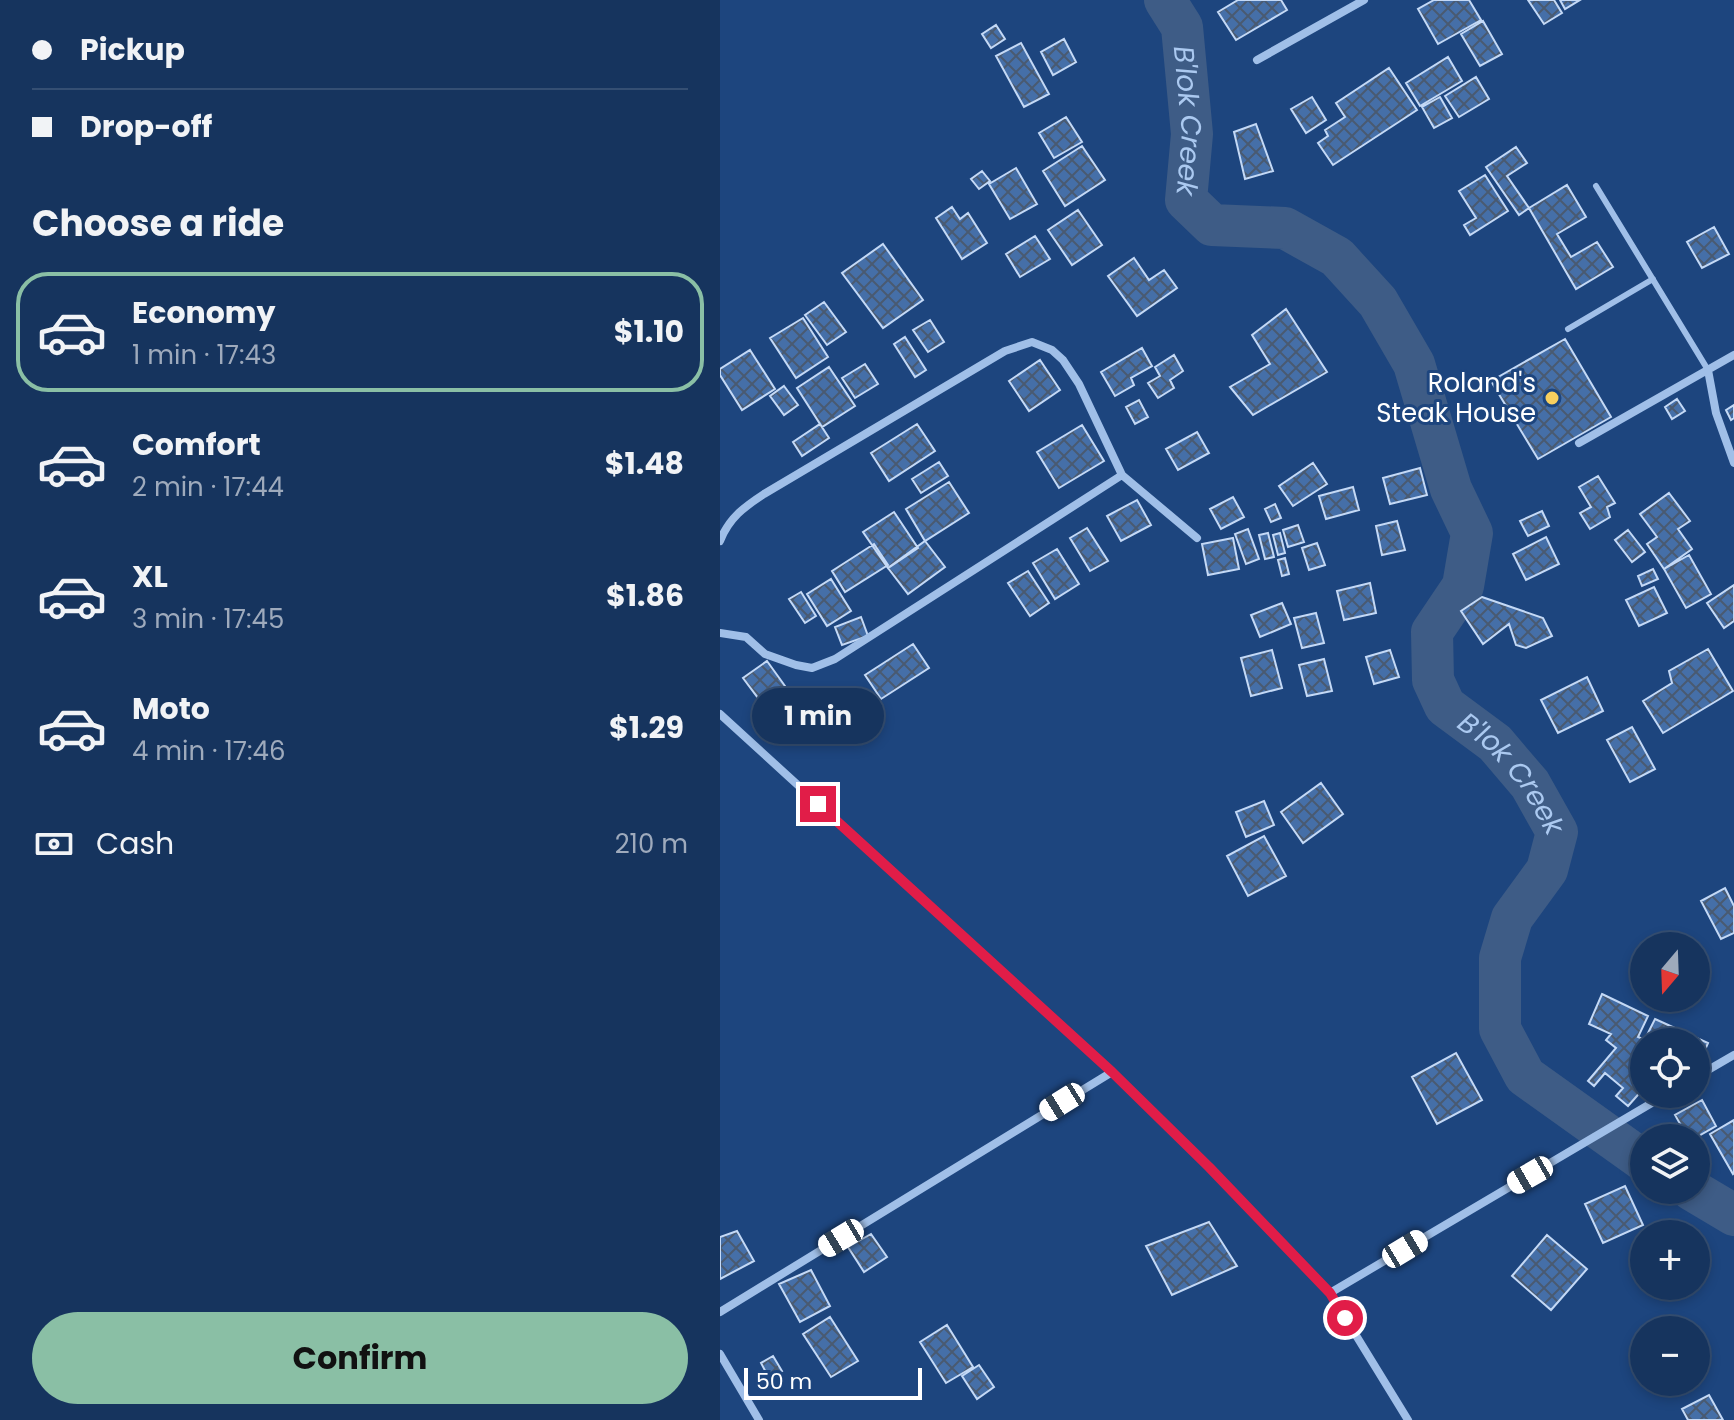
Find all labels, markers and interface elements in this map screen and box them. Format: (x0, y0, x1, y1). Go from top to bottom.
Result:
text: Pickup (80, 28, 185, 71)
water label: B'lok Creek (1164, 44, 1211, 199)
text: Drop-off (80, 105, 212, 148)
text: Choose a ride (32, 198, 284, 249)
text: Economy (132, 291, 276, 334)
icon: car (36, 296, 108, 368)
text: $1.10 (614, 310, 684, 353)
text: 1 min · 17:43 (132, 337, 276, 373)
place label: Roland's Steak House (1376, 365, 1536, 431)
marker: Roland's Steak House (1543, 389, 1561, 407)
text: Comfort (132, 423, 261, 466)
icon: car (36, 428, 108, 500)
text: $1.48 (605, 442, 684, 485)
text: 2 min · 17:44 (132, 469, 284, 505)
text: XL (132, 555, 168, 598)
icon: car (36, 560, 108, 632)
text: $1.86 (606, 574, 684, 617)
text: 3 min · 17:45 (132, 601, 284, 637)
text: Moto (132, 687, 210, 730)
callout: 1 min (752, 688, 884, 744)
icon: car (36, 692, 108, 764)
text: 1 min (784, 698, 852, 734)
water label: B'lok Creek (1450, 703, 1574, 843)
text: $1.29 (609, 706, 684, 749)
text: 4 min · 17:46 (132, 733, 285, 769)
route end (800, 786, 836, 822)
icon: cash (32, 822, 76, 866)
text: Cash (96, 822, 174, 865)
text: 210 m (615, 826, 688, 862)
north arrow (1630, 932, 1710, 1012)
map controls (1630, 932, 1710, 1396)
button: locate (1630, 1028, 1710, 1108)
car (1035, 1079, 1089, 1125)
button: layers (1630, 1124, 1710, 1204)
car (1503, 1153, 1557, 1197)
car (814, 1215, 868, 1261)
button: + (1630, 1220, 1710, 1300)
car (1378, 1226, 1432, 1272)
route start (1327, 1300, 1363, 1336)
button: Confirm (32, 1312, 688, 1404)
button: − (1630, 1316, 1710, 1396)
scale bar (744, 1364, 922, 1400)
text: 50 m (756, 1366, 812, 1397)

